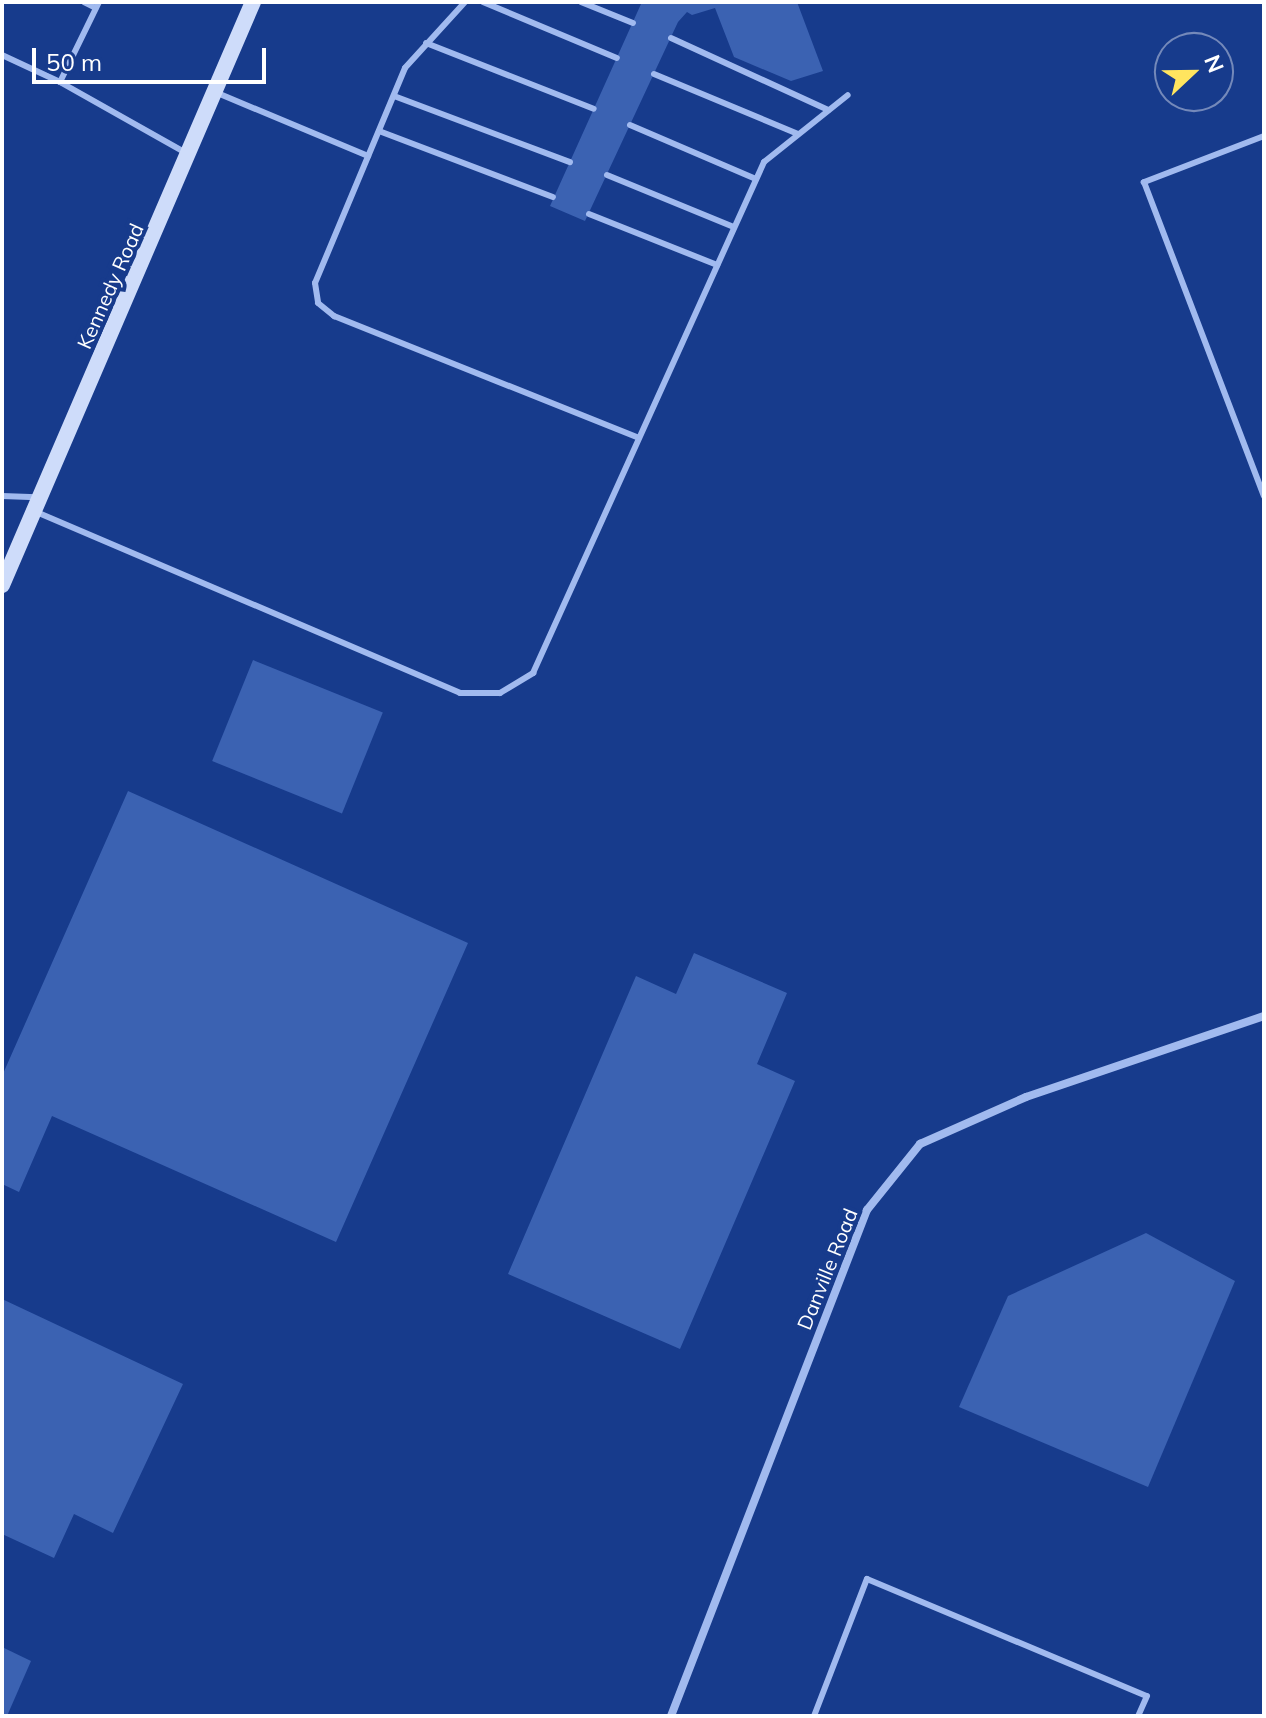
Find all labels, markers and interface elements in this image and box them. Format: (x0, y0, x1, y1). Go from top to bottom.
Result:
scale bar (36, 32, 270, 82)
north arrow (1154, 32, 1234, 112)
text: 50 m (46, 47, 102, 77)
text: N (1198, 51, 1230, 77)
street label: Kennedy Road (72, 220, 148, 352)
street label: Danville Road (792, 1205, 862, 1333)

